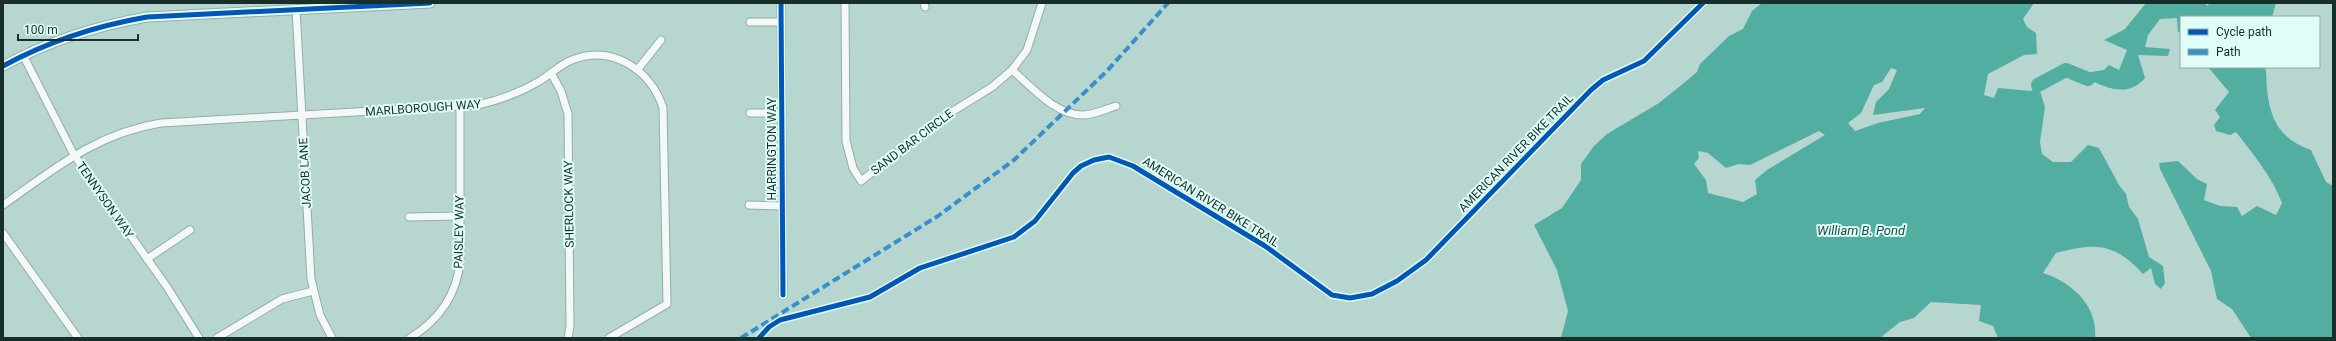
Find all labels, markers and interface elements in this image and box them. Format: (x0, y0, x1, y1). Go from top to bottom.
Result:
scale bar (18, 16, 138, 42)
legend (2180, 16, 2320, 68)
text: 100 m (24, 23, 58, 37)
text: Cycle path (2216, 25, 2272, 39)
text: Path (2216, 45, 2241, 59)
street label: AMERICAN RIVER BIKE TRAIL (1456, 91, 1576, 215)
street label: MARLBOROUGH WAY (365, 97, 482, 119)
street label: HARRINGTON WAY (765, 97, 779, 200)
street label: SAND BAR CIRCLE (868, 106, 956, 178)
street label: JACOB LANE (296, 137, 314, 209)
street label: AMERICAN RIVER BIKE TRAIL (1140, 154, 1282, 250)
street label: TENNYSON WAY (73, 159, 137, 241)
street label: SHERLOCK WAY (561, 159, 577, 248)
street label: PAISLEY WAY (451, 194, 467, 269)
water label: William B. Pond (1817, 223, 1906, 238)

